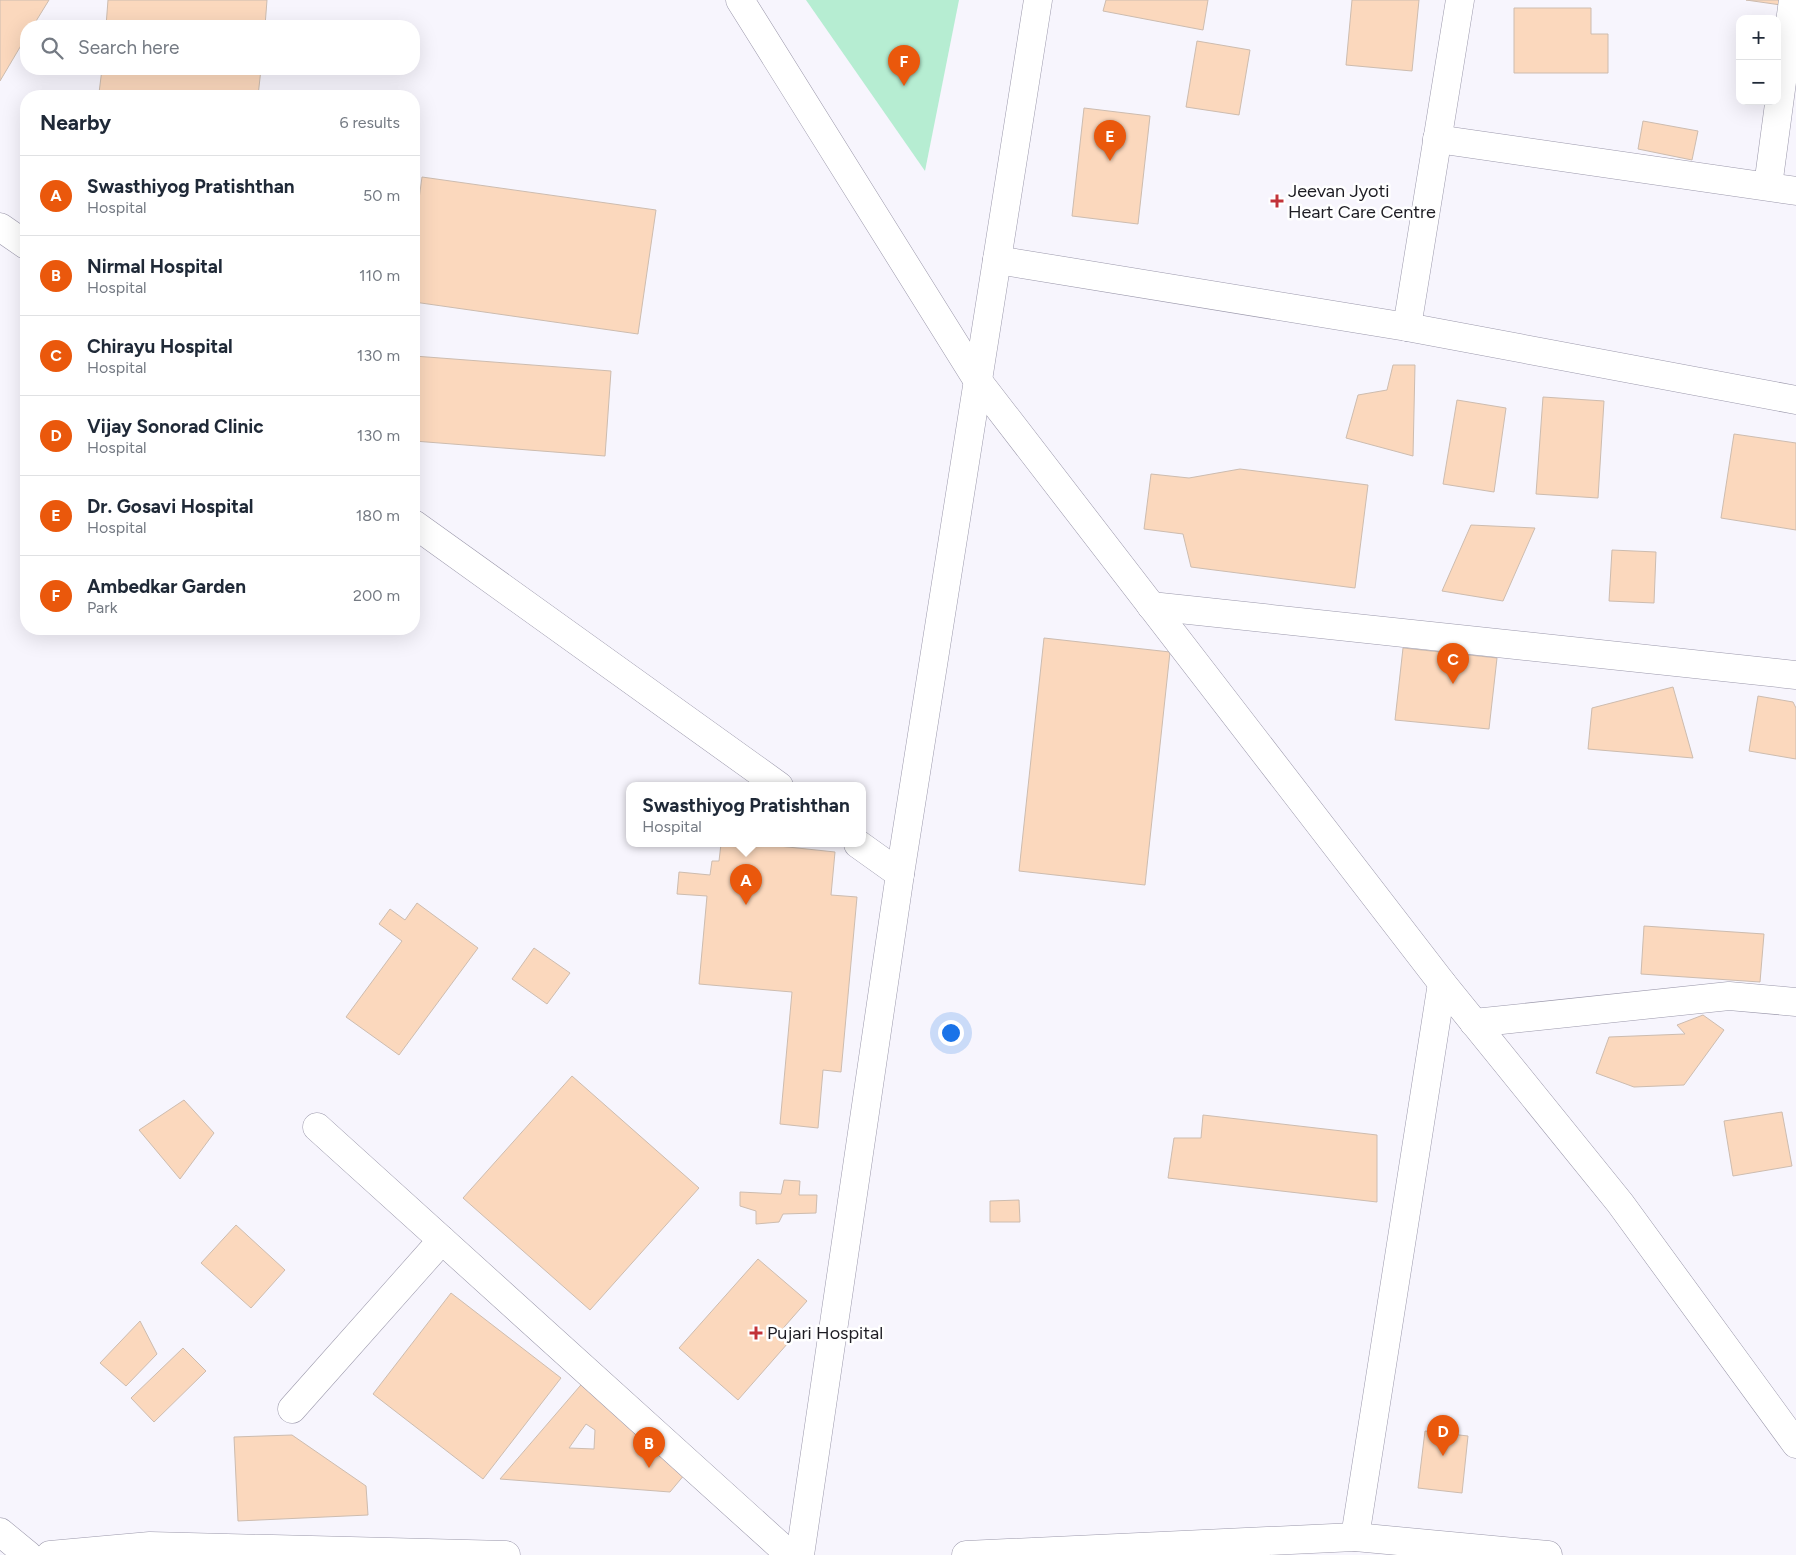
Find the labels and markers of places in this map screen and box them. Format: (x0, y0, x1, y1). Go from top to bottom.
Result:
pin: F (888, 45, 920, 86)
pin: E (1094, 120, 1126, 161)
place label: Jeevan Jyoti Heart Care Centre (1288, 180, 1436, 223)
marker: Jeevan Jyoti Heart Care Centre (1270, 194, 1284, 208)
pin: C (1437, 643, 1469, 684)
pin: A (730, 864, 762, 905)
place label: Pujari Hospital (767, 1322, 883, 1344)
marker: Pujari Hospital (749, 1326, 763, 1340)
pin: D (1427, 1415, 1459, 1456)
pin: B (633, 1427, 665, 1468)

